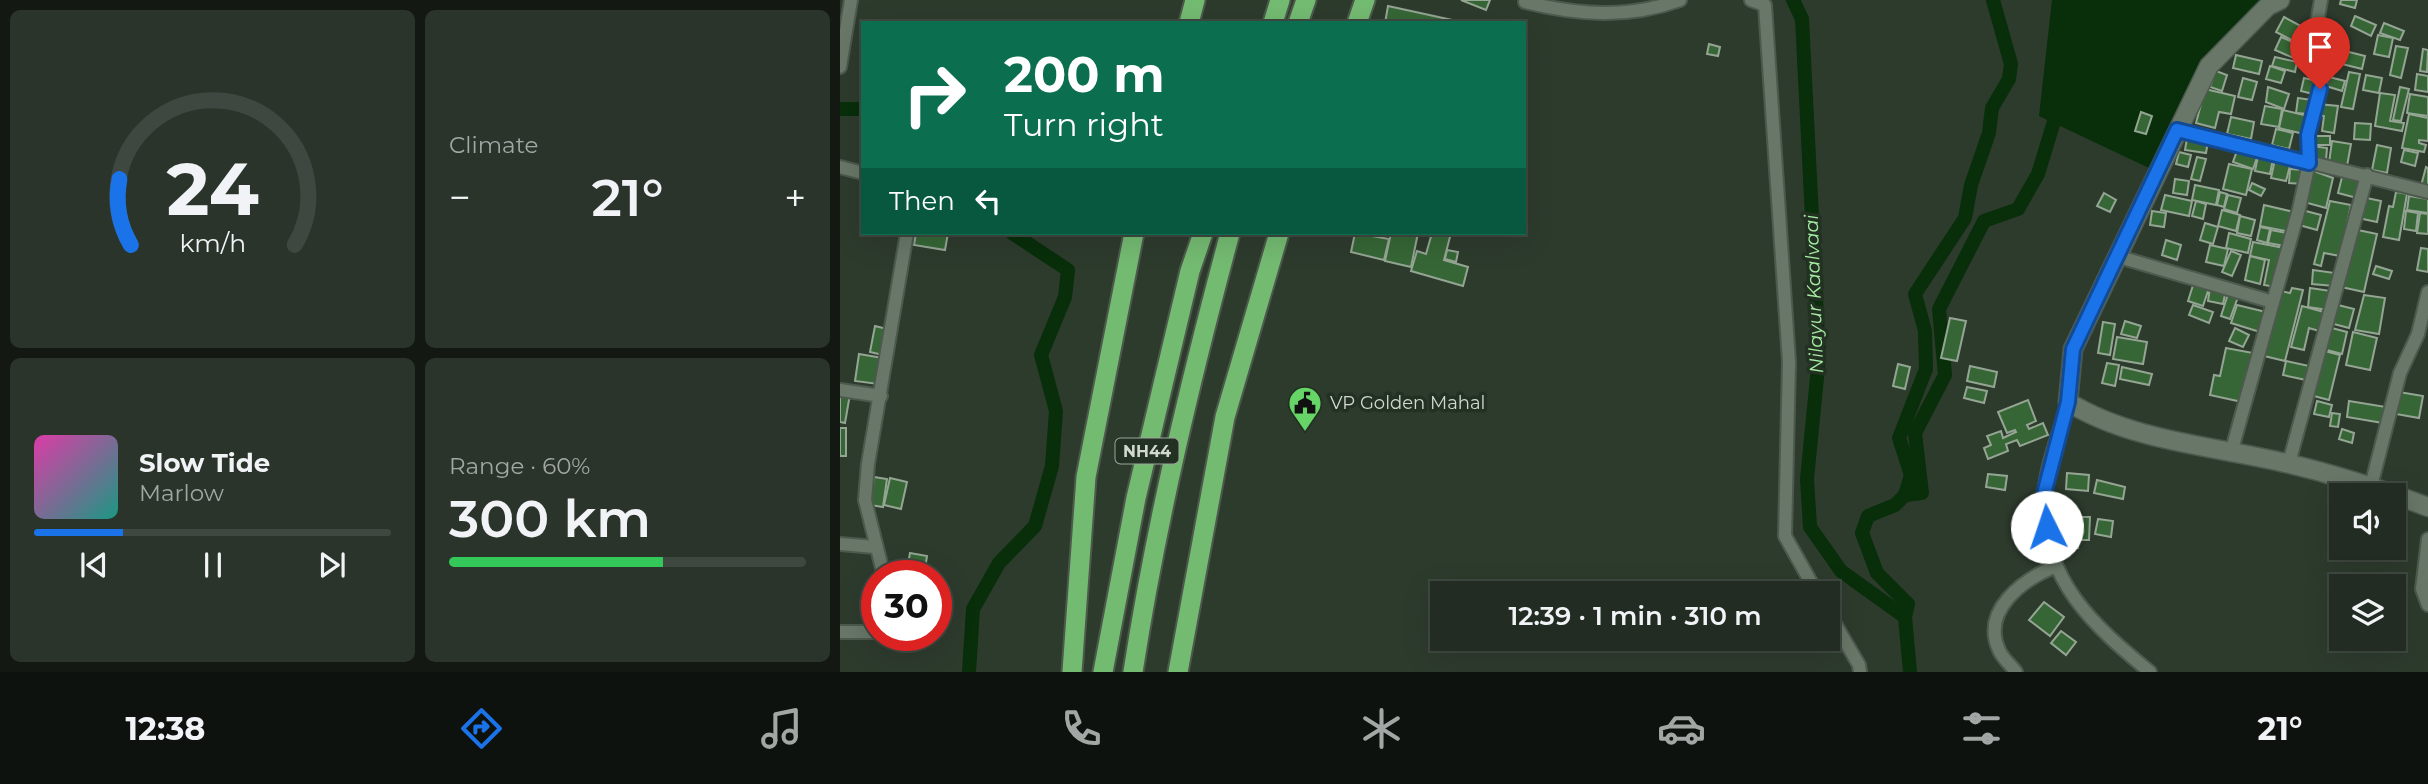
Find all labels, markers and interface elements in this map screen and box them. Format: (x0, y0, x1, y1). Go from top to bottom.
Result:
pin (2290, 17, 2350, 89)
icon: arrive (2301, 28, 2339, 66)
text: 200 m (1004, 45, 1165, 104)
icon: right (889, 49, 980, 140)
text: Turn right (1004, 105, 1164, 144)
text: Climate (449, 131, 538, 159)
text: 24 (166, 145, 259, 233)
text: 21° (592, 166, 663, 229)
text: − (449, 174, 471, 221)
text: + (784, 174, 806, 221)
icon: left (969, 182, 1007, 220)
text: Then (889, 185, 955, 217)
water label: Nilayur Kaalvaai (1800, 213, 1828, 374)
text: km/h (179, 228, 246, 258)
public building icon: VP Golden Mahal (1286, 384, 1324, 433)
place label: VP Golden Mahal (1330, 392, 1485, 414)
road number: NH44 (1116, 438, 1178, 464)
text: Slow Tide (139, 447, 270, 479)
text: Range · 60% (449, 452, 590, 480)
text: Marlow (139, 479, 224, 507)
map controls (2329, 483, 2406, 651)
button: sound (2329, 483, 2406, 560)
text: 300 km (449, 487, 651, 550)
position arrow (2010, 490, 2084, 564)
icon: previous (75, 546, 113, 584)
icon: pause (194, 546, 232, 584)
icon: next (313, 546, 351, 584)
speed limit sign: 30 (861, 560, 952, 651)
button: layers (2329, 574, 2406, 651)
text: 12:39 · 1 min · 310 m (1508, 600, 1762, 632)
icon: directions (457, 704, 506, 753)
icon: music (757, 704, 806, 753)
icon: phone (1057, 704, 1106, 753)
icon: climate (1357, 704, 1406, 753)
icon: car (1657, 704, 1706, 753)
icon: filters (1957, 704, 2006, 753)
text: 12:38 (126, 709, 205, 748)
text: 21° (2258, 709, 2302, 748)

